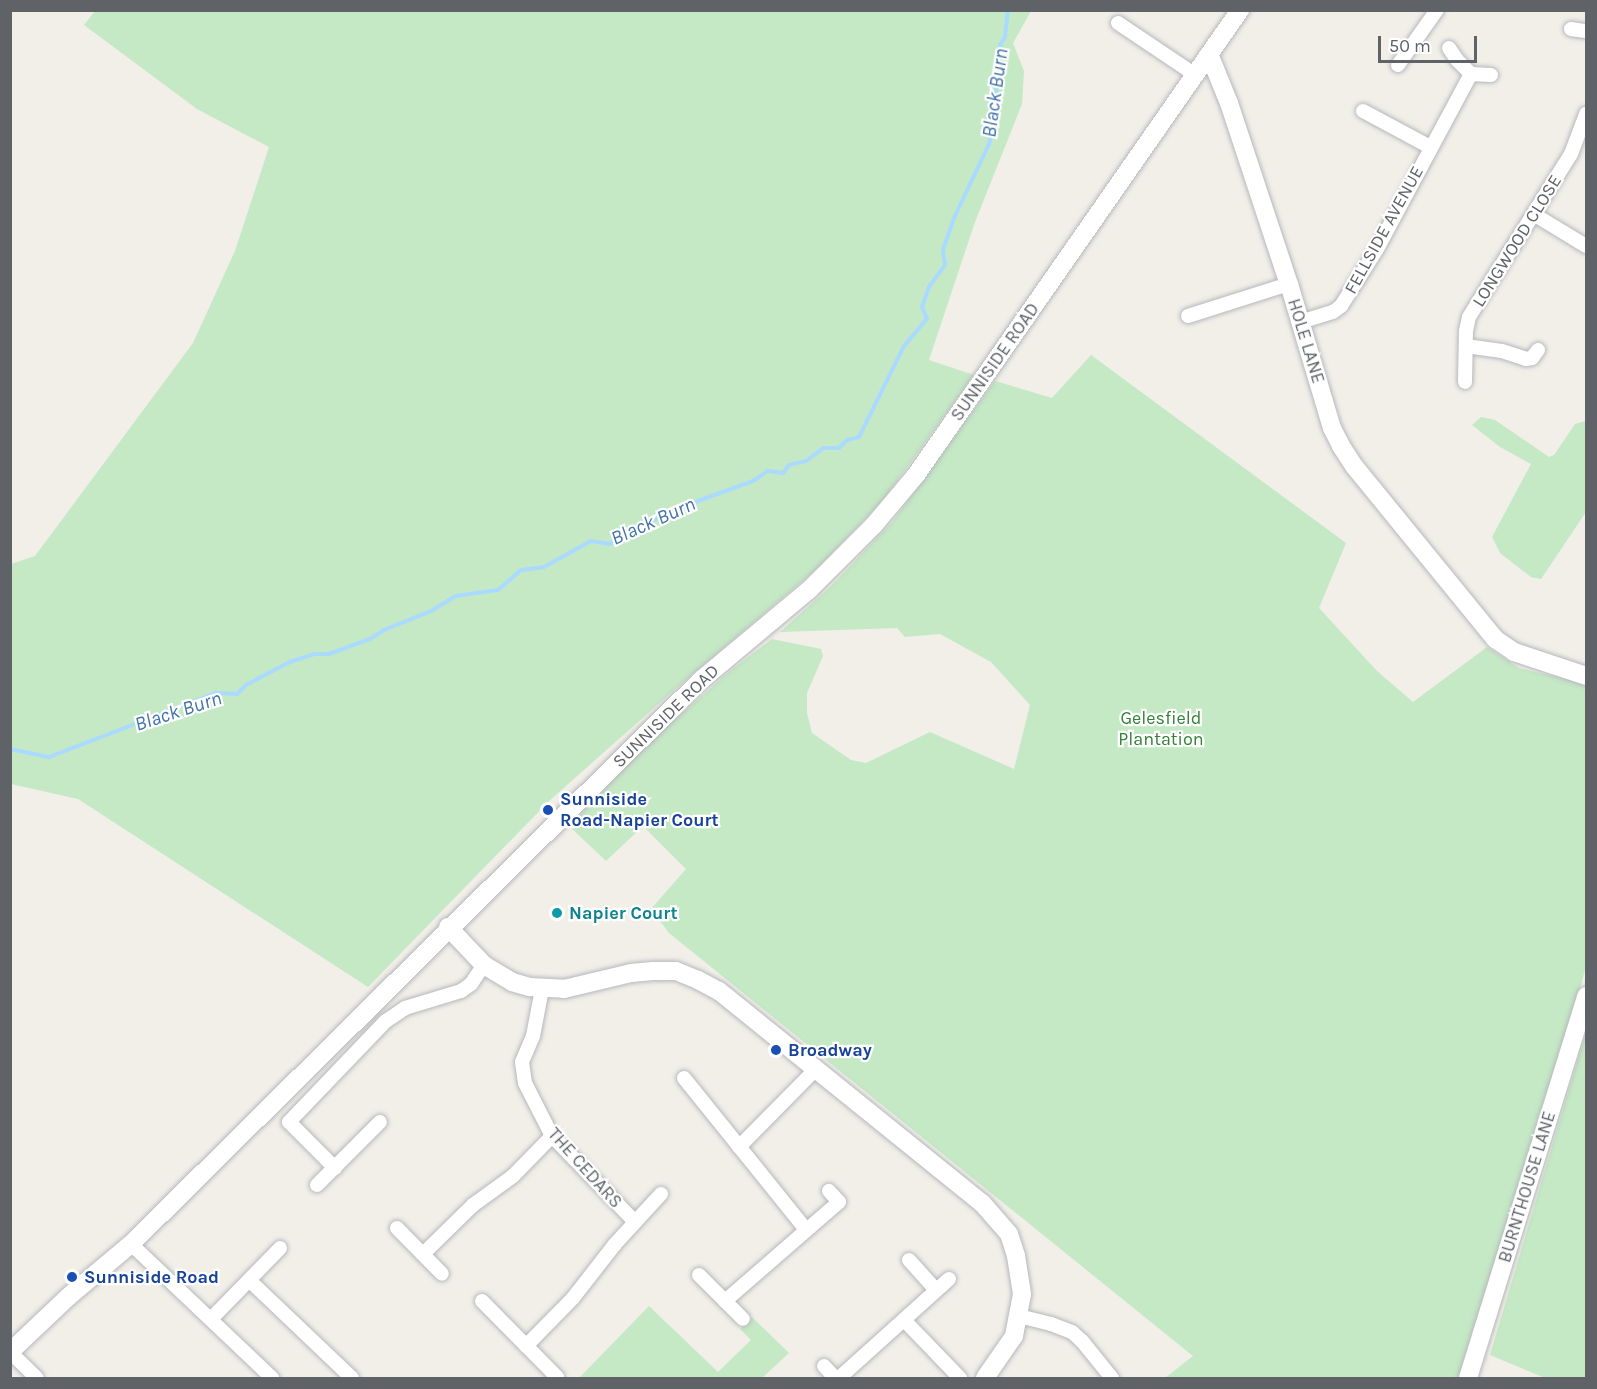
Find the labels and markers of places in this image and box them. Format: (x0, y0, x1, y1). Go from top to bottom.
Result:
place label: Sunniside Road-Napier Court (560, 789, 719, 832)
marker: Sunniside Road-Napier Court (541, 803, 555, 817)
place label: Napier Court (569, 902, 678, 924)
marker: Napier Court (550, 906, 564, 920)
place label: Broadway (788, 1039, 872, 1061)
marker: Broadway (769, 1043, 783, 1057)
place label: Sunniside Road (84, 1266, 219, 1288)
marker: Sunniside Road (65, 1270, 79, 1284)

